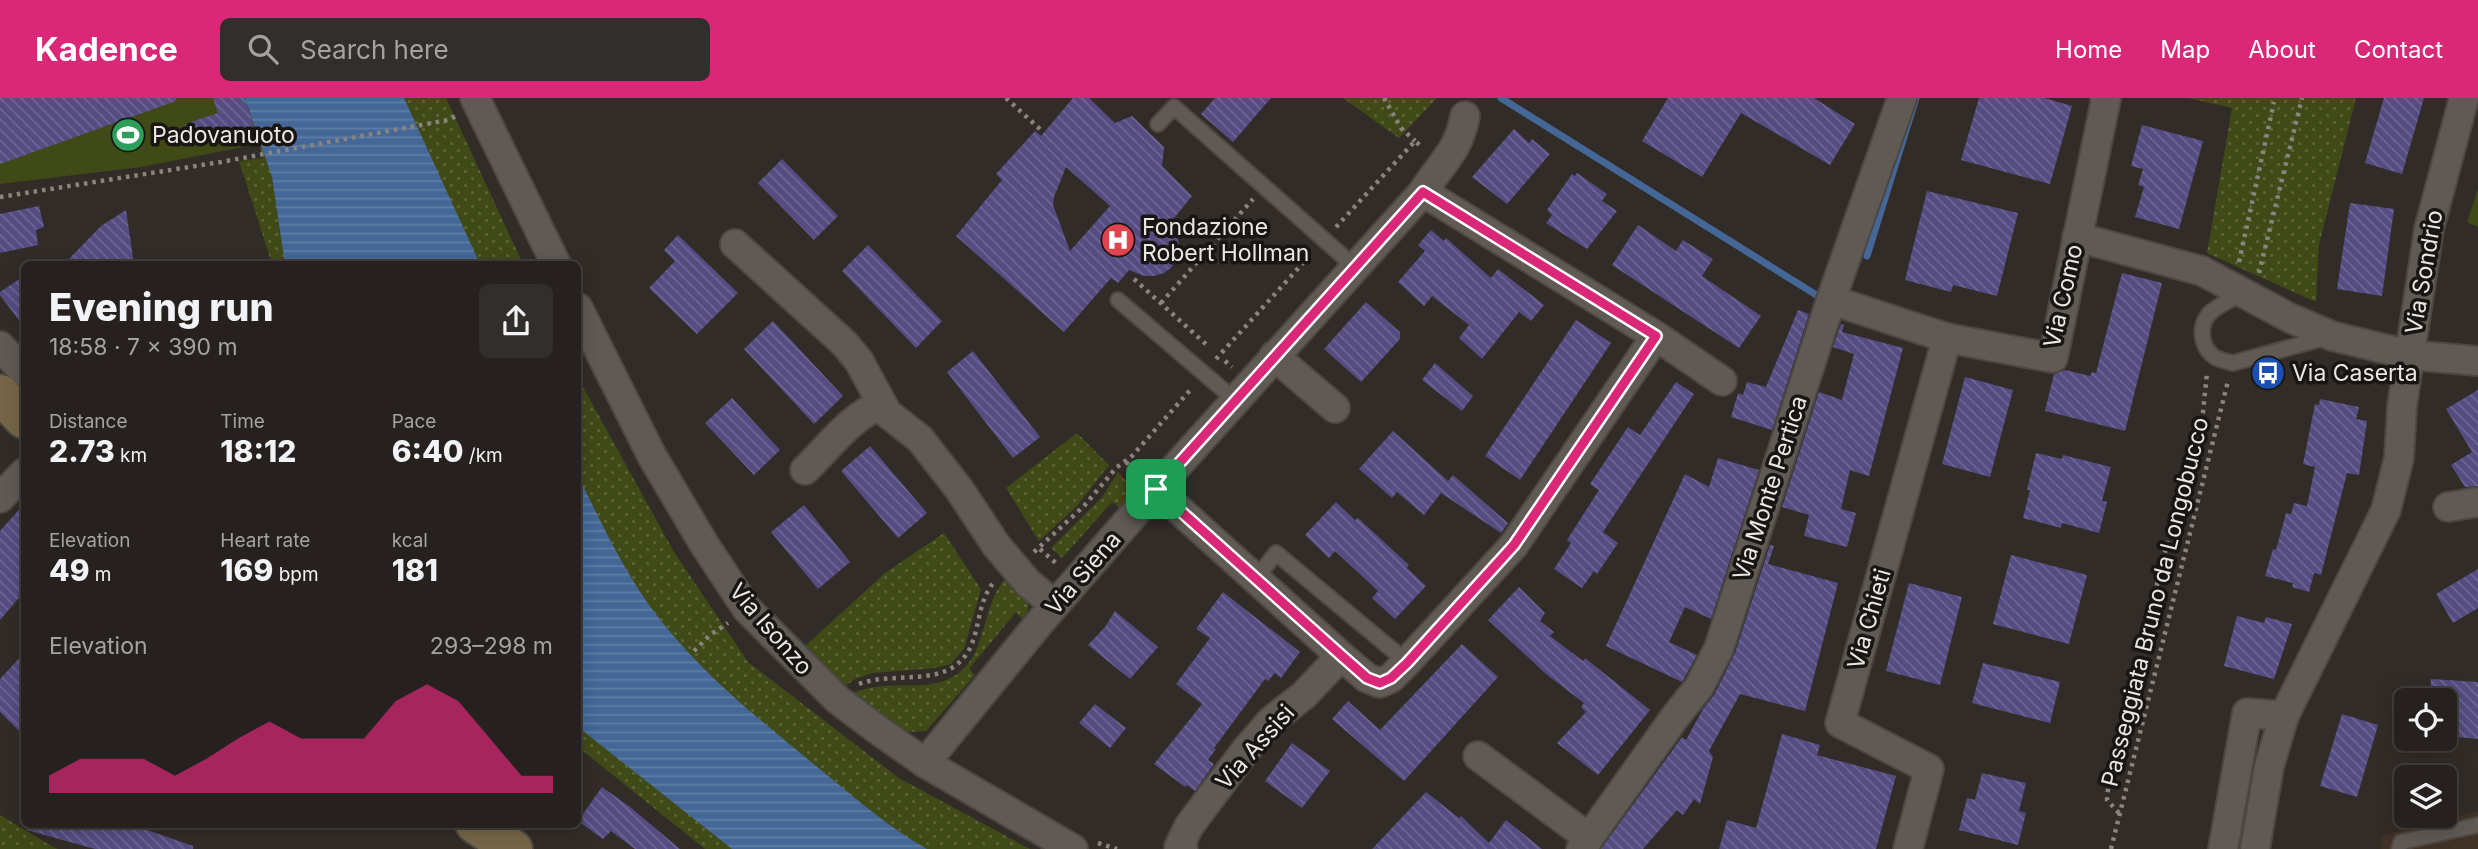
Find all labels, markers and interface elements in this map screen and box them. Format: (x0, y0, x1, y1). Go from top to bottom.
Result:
search box (220, 18, 710, 81)
text: Kadence (35, 29, 178, 69)
icon: search (244, 30, 282, 68)
text: Search here (300, 34, 449, 65)
text: Home (2055, 35, 2122, 64)
text: Map (2160, 35, 2210, 64)
text: About (2248, 35, 2316, 64)
text: Contact (2354, 35, 2443, 64)
sports icon: Padovanuoto (109, 116, 147, 154)
place label: Padovanuoto (152, 121, 295, 149)
street label: Via Sondrio (2399, 208, 2449, 336)
place label: Fondazione Robert Hollman (1142, 213, 1309, 267)
hospital icon: Fondazione Robert Hollman (1099, 221, 1137, 259)
street label: Via Como (2038, 242, 2088, 350)
text: Evening run (49, 284, 274, 330)
button: share (479, 284, 553, 358)
text: 18:58 · 7 × 390 m (49, 333, 238, 361)
bus stop icon: Via Caserta (2249, 354, 2287, 392)
place label: Via Caserta (2292, 359, 2418, 387)
street label: Via Monte Pertica (1727, 392, 1813, 584)
text: Distance (49, 410, 127, 433)
text: Time (220, 410, 265, 433)
text: Pace (392, 410, 436, 433)
street label: Passeggiata Bruno da Longobucco (2095, 414, 2215, 790)
text: 2.73 (49, 433, 115, 469)
text: 18:12 (220, 433, 296, 469)
text: 6:40 (392, 433, 464, 469)
text: km (115, 444, 147, 467)
text: /km (464, 444, 503, 467)
pin (1126, 459, 1186, 519)
icon: arrive (1137, 470, 1175, 508)
street label: Via Siena (1039, 526, 1127, 620)
text: Elevation (49, 529, 130, 552)
text: Heart rate (220, 529, 310, 552)
text: kcal (392, 529, 428, 552)
text: 49 (49, 552, 90, 588)
text: 169 (220, 552, 273, 588)
text: 181 (392, 552, 438, 588)
text: m (90, 563, 112, 586)
text: bpm (273, 563, 319, 586)
street label: Via Chieti (1841, 565, 1897, 673)
street label: Via Isonzo (723, 577, 819, 681)
text: Elevation (49, 632, 148, 660)
text: 293–298 m (430, 632, 553, 660)
map controls (2394, 688, 2457, 828)
button: locate (2394, 688, 2457, 751)
street label: Via Assisi (1210, 699, 1300, 795)
button: layers (2394, 765, 2457, 828)

